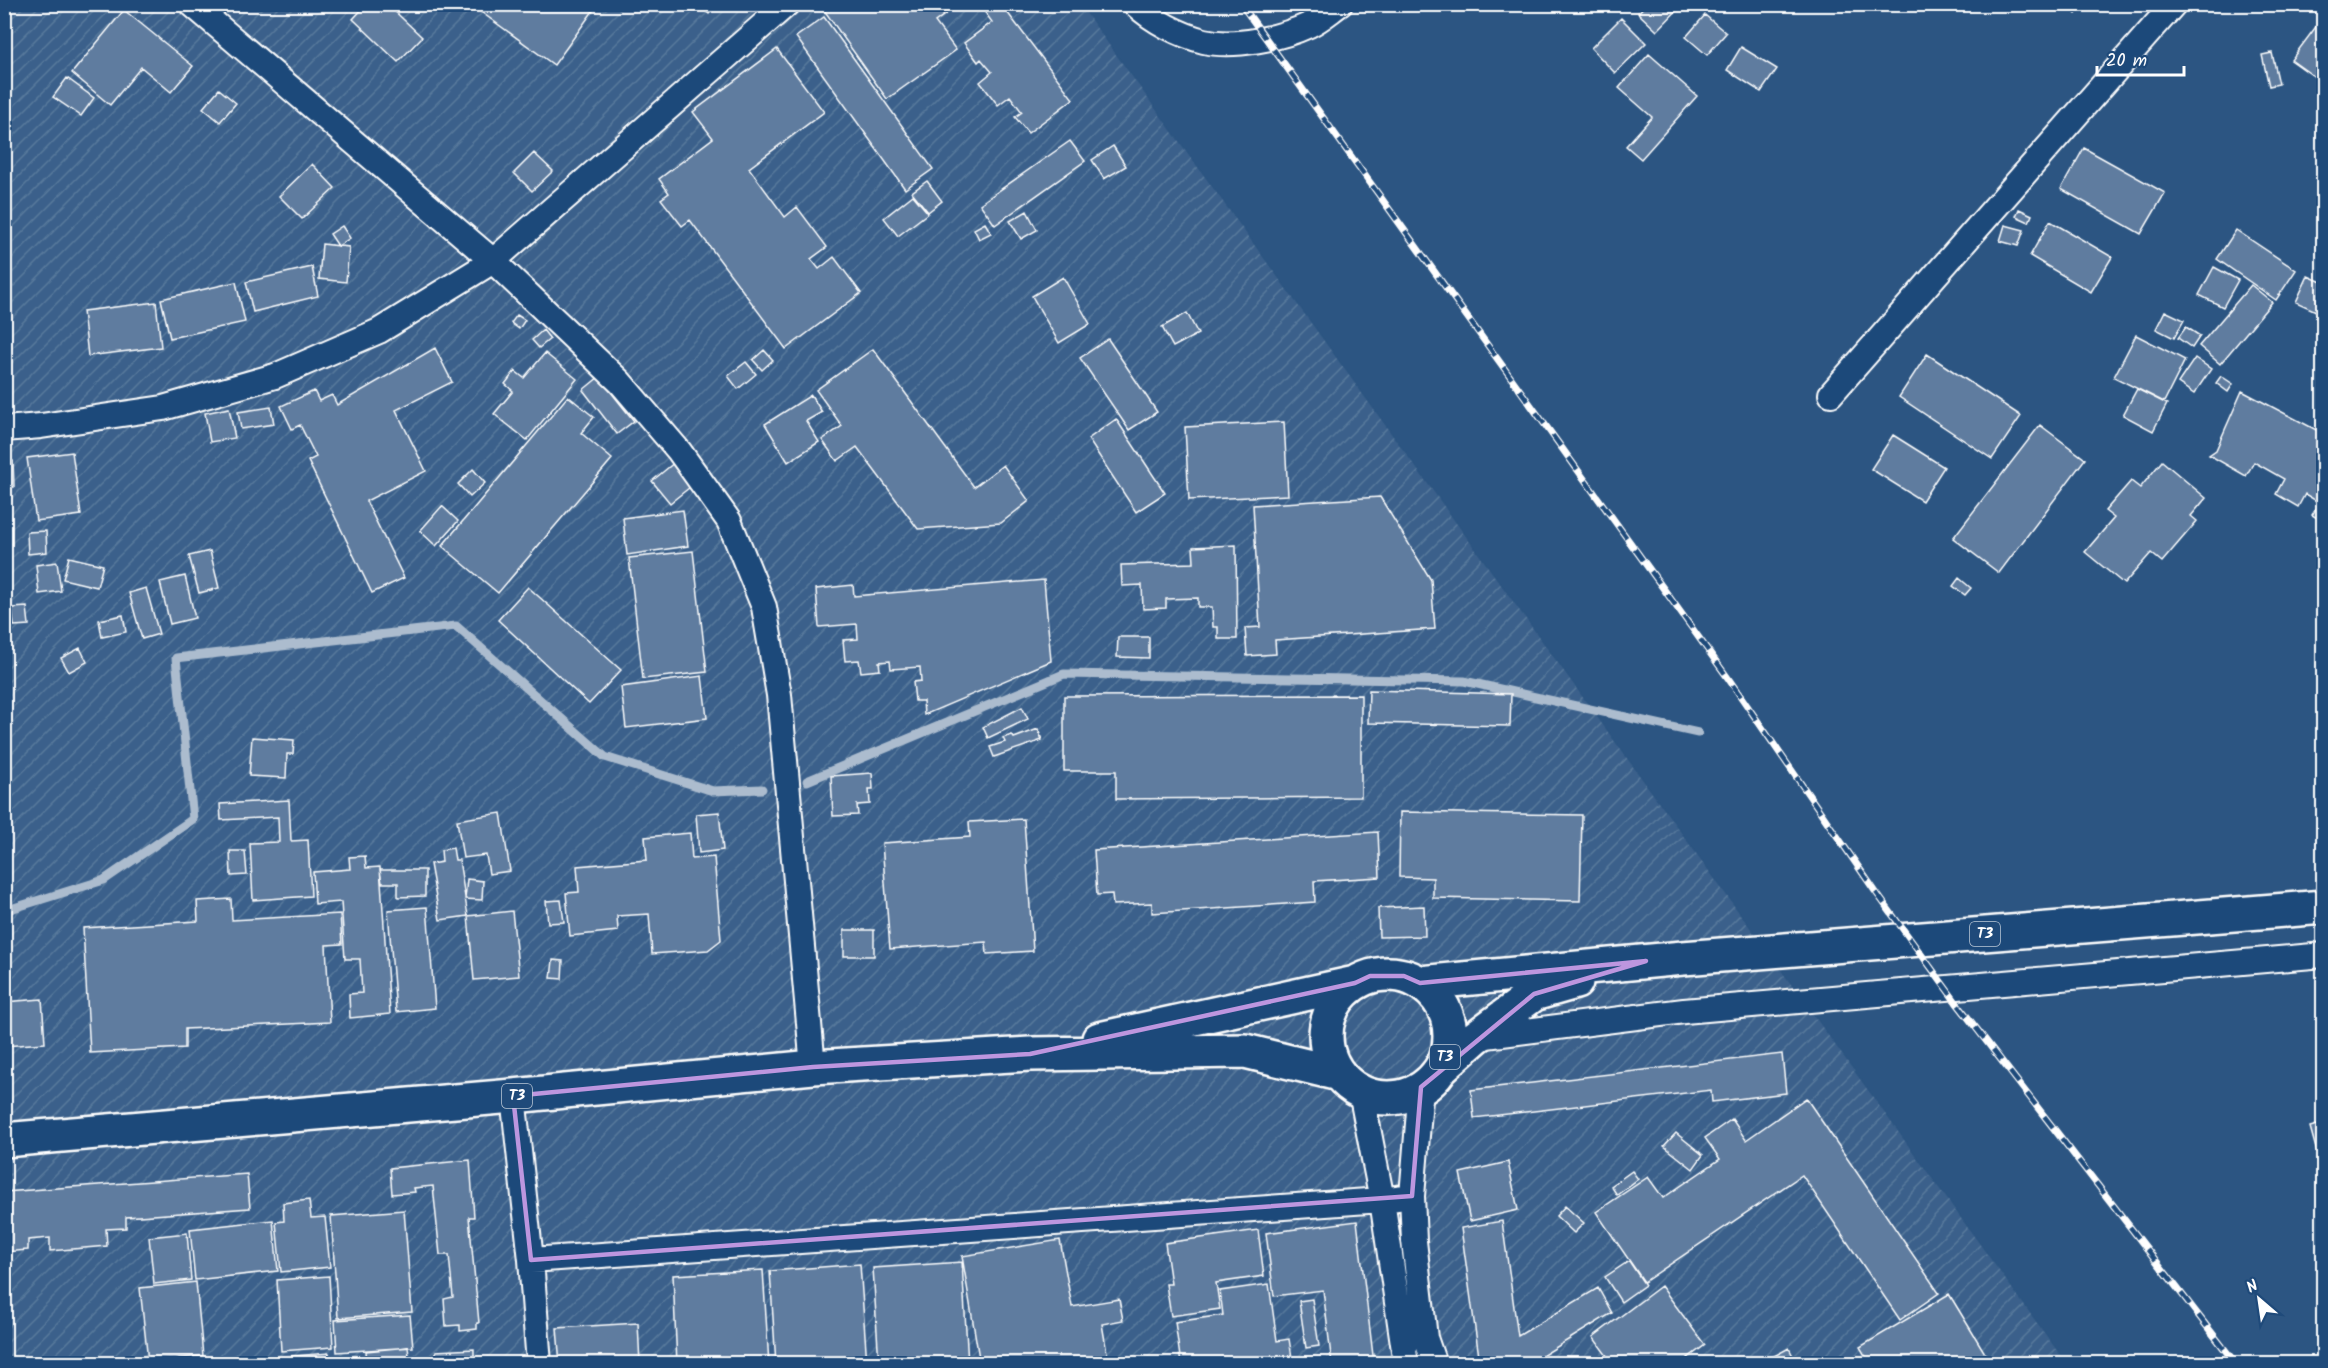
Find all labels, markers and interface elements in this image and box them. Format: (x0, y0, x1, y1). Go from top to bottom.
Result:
scale bar (2097, 39, 2184, 77)
text: 20 m (2106, 47, 2147, 76)
road number: T3 (1970, 922, 2000, 946)
road number: T3 (1430, 1045, 1460, 1069)
road number: T3 (502, 1084, 532, 1108)
north arrow (2229, 1269, 2289, 1329)
text: N (2242, 1274, 2263, 1301)

